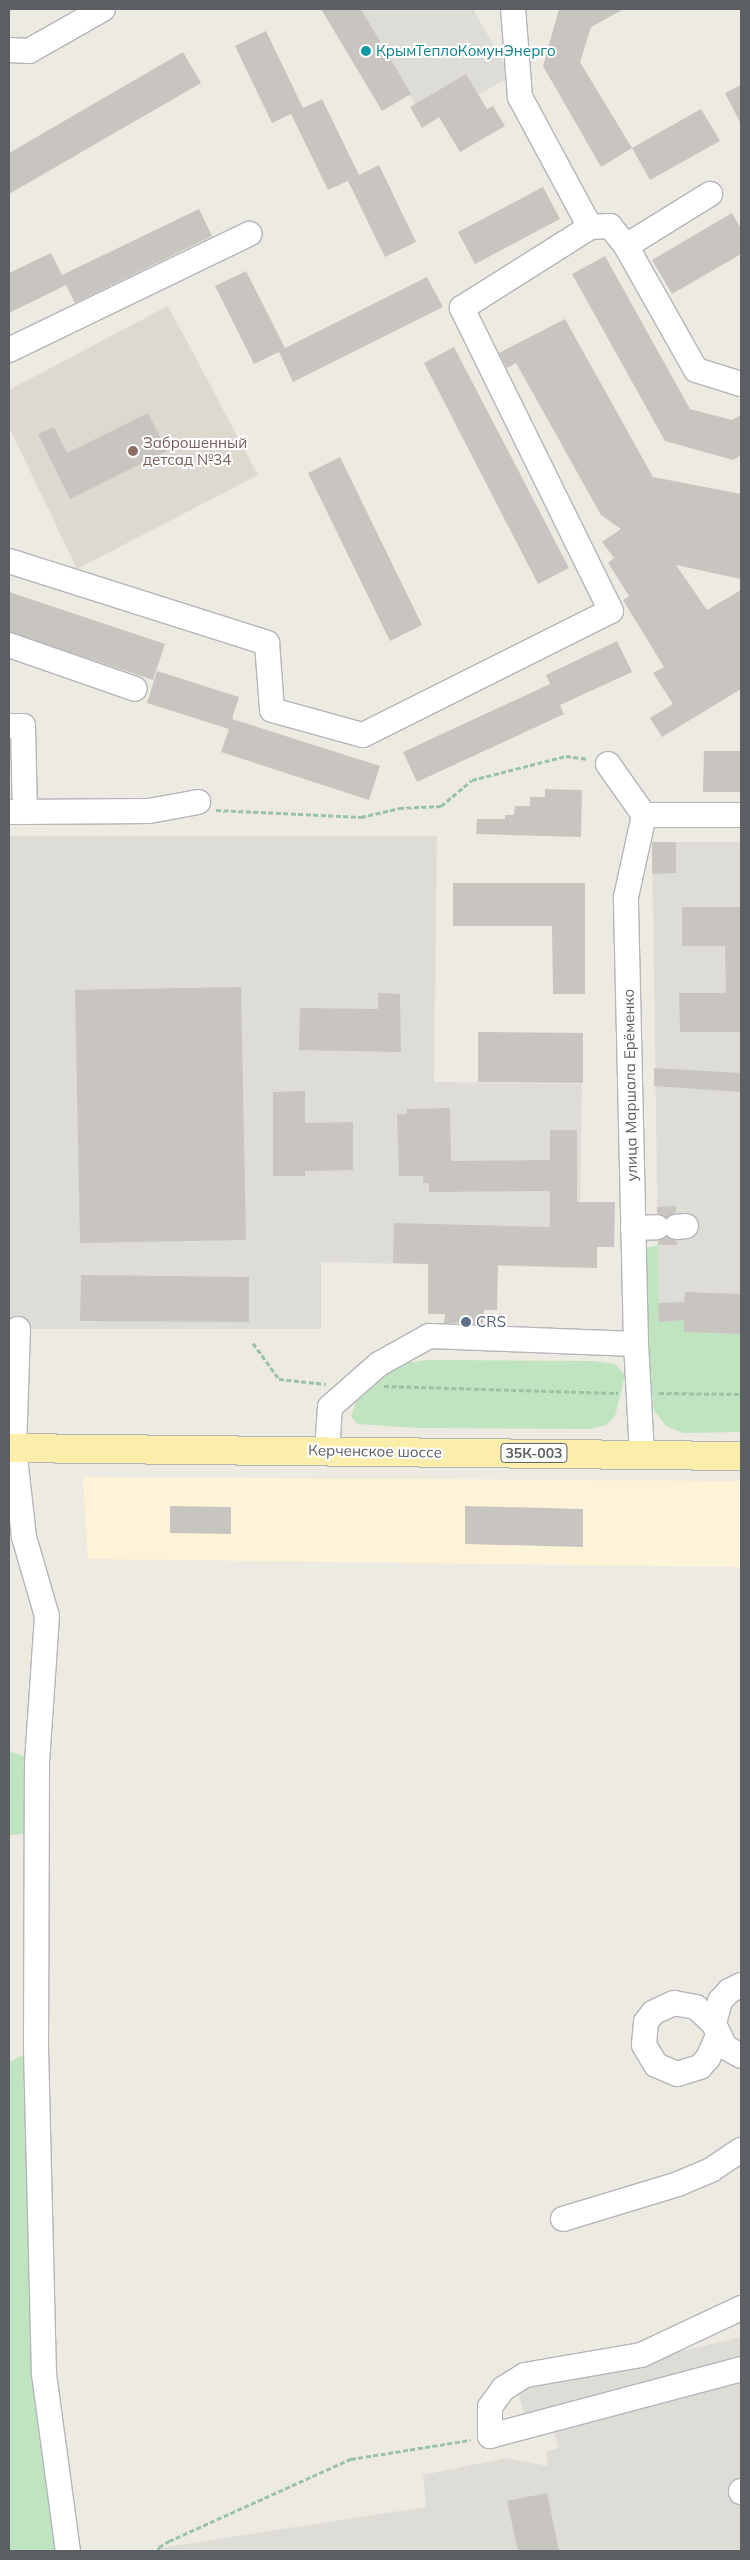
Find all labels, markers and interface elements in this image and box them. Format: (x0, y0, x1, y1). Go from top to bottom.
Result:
place label: КрымТеплоКомунЭнерго (376, 42, 556, 60)
marker: КрымТеплоКомунЭнерго (360, 45, 372, 57)
place label: Заброшенный детсад №34 (143, 433, 247, 468)
marker: Заброшенный детсад №34 (127, 445, 139, 457)
street label: улица Маршала Ерёменко (619, 989, 641, 1181)
place label: CRS (476, 1313, 506, 1331)
marker: CRS (460, 1316, 472, 1328)
street label: Керченское шоссе (308, 1441, 442, 1461)
road number: 35К-003 (500, 1442, 568, 1465)

